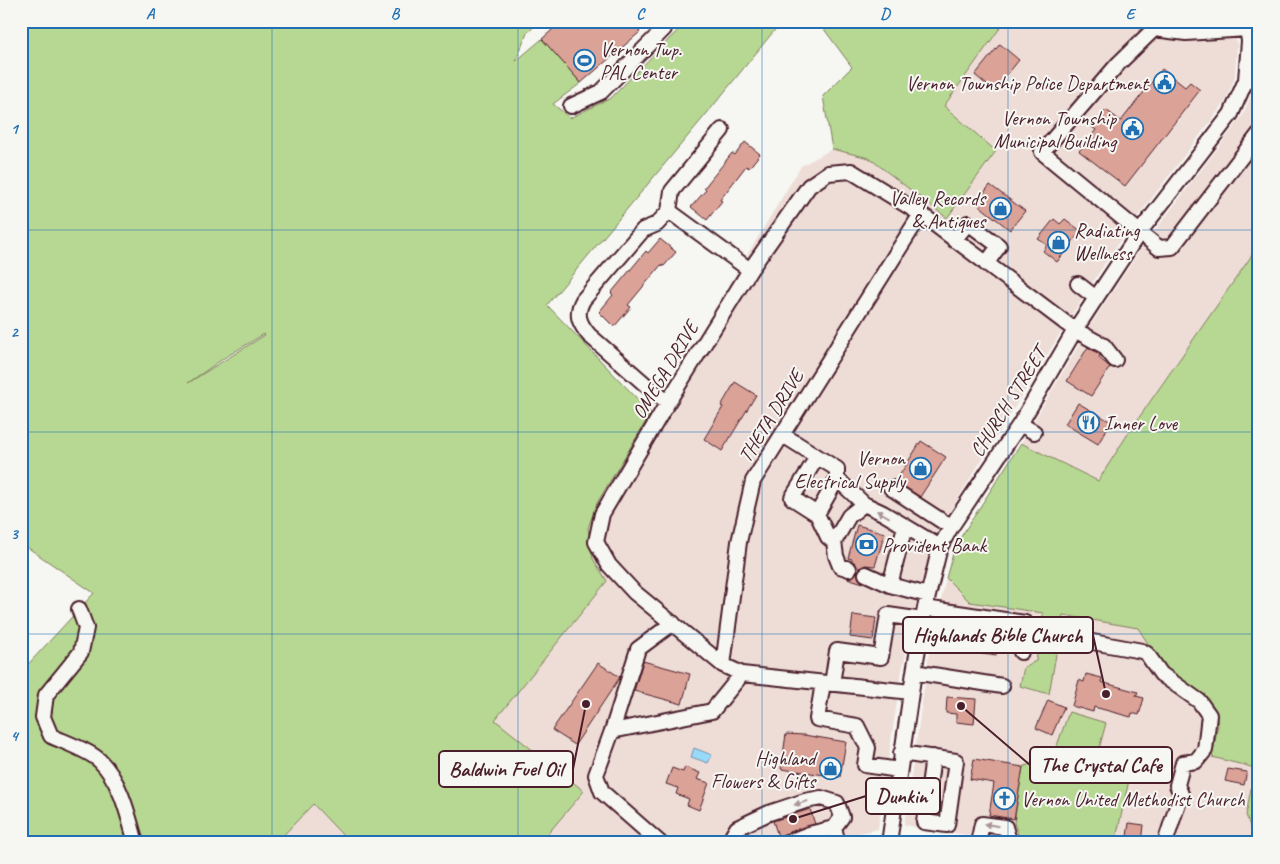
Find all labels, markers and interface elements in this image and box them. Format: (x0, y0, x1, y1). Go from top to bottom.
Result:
text: A (146, 4, 156, 24)
text: B (391, 4, 401, 24)
text: C (636, 4, 646, 24)
text: D (880, 4, 891, 24)
text: E (1126, 4, 1137, 24)
place label: Vernon Twp. PAL Center (600, 37, 682, 85)
sports icon: Vernon Twp. PAL Center (572, 49, 596, 73)
place label: Vernon Township Police Department (906, 71, 1150, 96)
public building icon: Vernon Township Police Department (1152, 71, 1176, 95)
place label: Vernon Township Municipal Building (994, 106, 1118, 154)
public building icon: Vernon Township Municipal Building (1120, 117, 1144, 141)
text: 1 (10, 119, 19, 139)
place label: Valley Records & Antiques (889, 186, 987, 234)
shop icon: Valley Records & Antiques (989, 197, 1013, 221)
place label: Radiating Wellness (1074, 218, 1140, 266)
shop icon: Radiating Wellness (1046, 230, 1070, 254)
street label: OMEGA DRIVE (626, 314, 705, 423)
text: 2 (10, 322, 19, 342)
street label: CHURCH STREET (964, 339, 1054, 461)
street label: THETA DRIVE (733, 363, 811, 467)
restaurant icon: Inner Love (1076, 411, 1100, 435)
place label: Inner Love (1104, 411, 1179, 436)
place label: Vernon Electrical Supply (794, 446, 907, 494)
shop icon: Vernon Electrical Supply (909, 457, 933, 481)
one-way arrow (876, 509, 890, 518)
text: 3 (10, 524, 19, 544)
bank icon: Provident Bank (854, 533, 878, 557)
place label: Provident Bank (882, 533, 988, 558)
callout: Highlands Bible Church (903, 617, 1093, 653)
text: Highlands Bible Church (913, 622, 1084, 648)
text: 4 (10, 726, 19, 746)
place label: Highland Flowers & Gifts (711, 746, 818, 794)
callout: The Crystal Cafe (1030, 747, 1172, 783)
callout: Baldwin Fuel Oil (439, 751, 573, 787)
text: The Crystal Cafe (1040, 752, 1164, 778)
text: Baldwin Fuel Oil (449, 756, 567, 782)
shop icon: Highland Flowers & Gifts (819, 757, 843, 781)
callout: Dunkin' (866, 778, 940, 814)
text: Dunkin' (876, 783, 934, 809)
church icon: Vernon United Methodist Church (993, 787, 1017, 811)
place label: Vernon United Methodist Church (1021, 787, 1246, 812)
one-way arrow (793, 799, 808, 807)
one-way arrow (983, 821, 999, 829)

